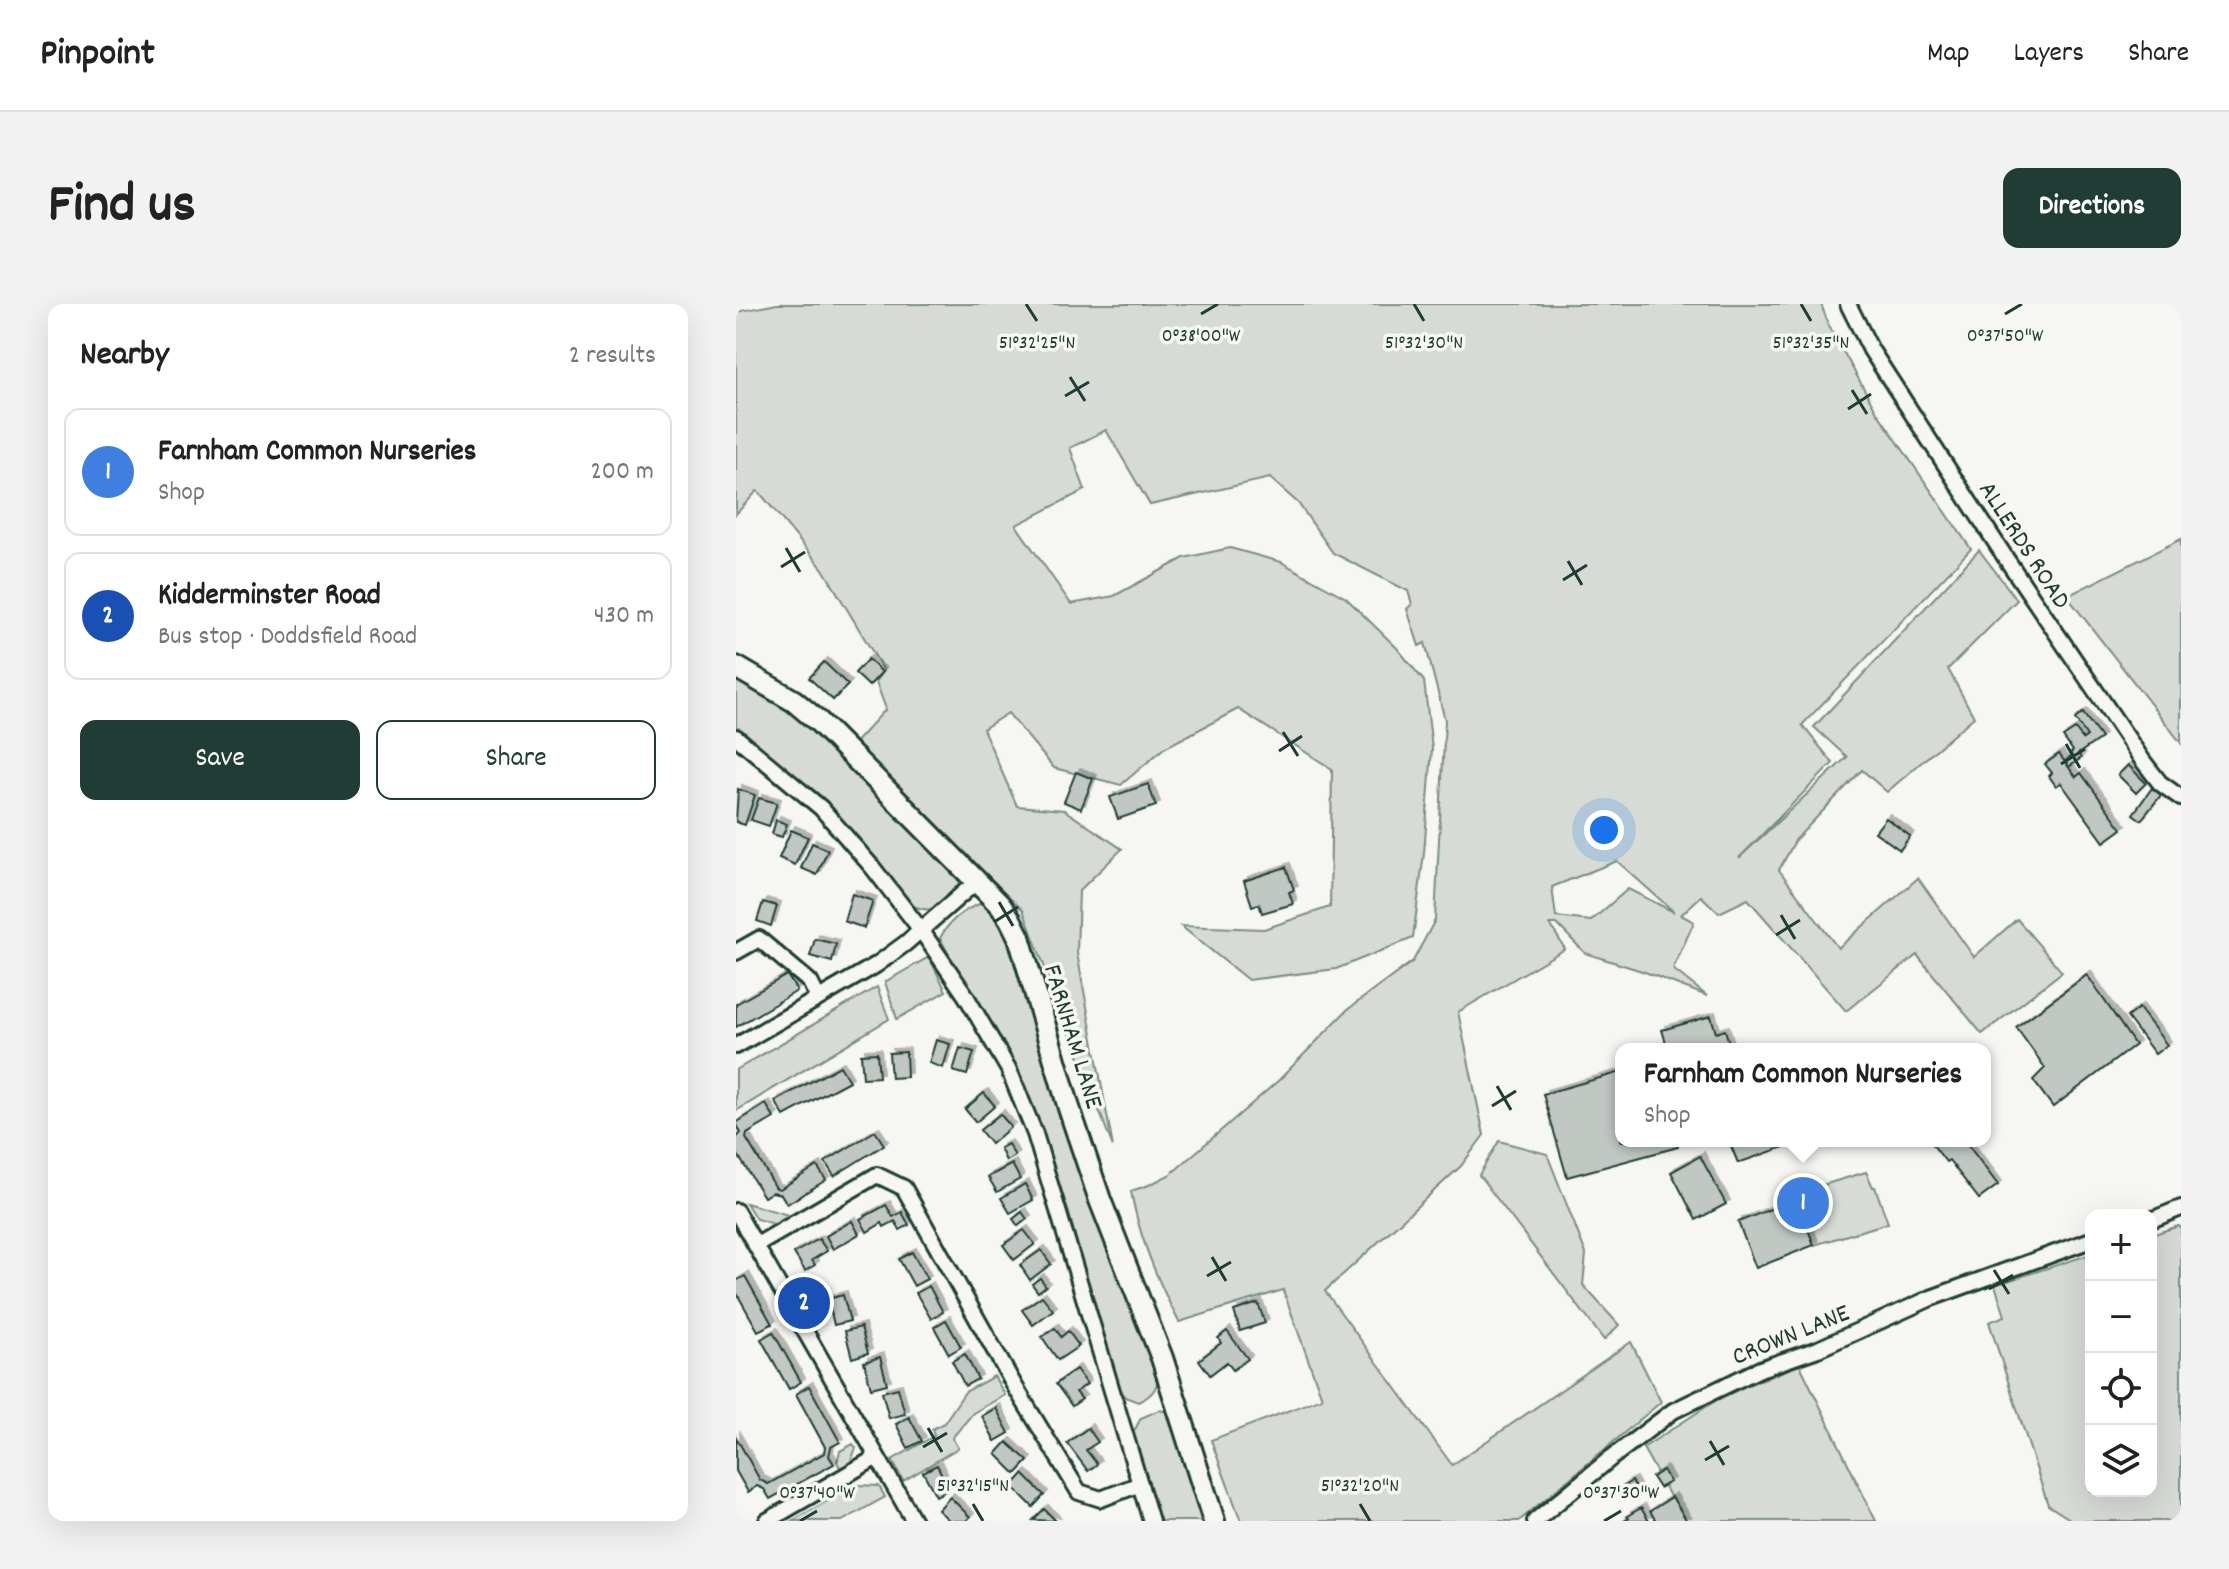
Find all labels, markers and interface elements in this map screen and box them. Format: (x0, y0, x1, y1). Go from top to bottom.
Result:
text: Pinpoint (40, 28, 155, 83)
text: Map (1927, 35, 1970, 75)
text: Layers (2014, 35, 2084, 75)
text: Share (2128, 35, 2189, 75)
text: Find us (48, 168, 196, 248)
button: Directions (2003, 168, 2181, 248)
text: 0°38'00"W (1162, 323, 1241, 351)
text: 0°37'50"W (1967, 323, 2044, 351)
text: 51°32'25"N (999, 330, 1075, 358)
text: 51°32'30"N (1385, 330, 1463, 358)
text: 51°32'35"N (1773, 330, 1849, 358)
text: Nearby (80, 332, 169, 381)
text: 2 results (569, 338, 656, 375)
text: Farnham Common Nurseries (158, 432, 476, 475)
text: 1 (105, 454, 111, 491)
text: 200 m (590, 454, 654, 491)
text: Shop (158, 475, 205, 512)
street label: ALLERDS ROAD (1968, 475, 2078, 617)
text: Kidderminster Road (158, 576, 381, 619)
text: 2 (102, 598, 114, 635)
text: 430 m (594, 598, 654, 635)
text: Bus stop · Doddsfield Road (158, 619, 417, 656)
button: Save (80, 720, 360, 800)
button: Share (376, 720, 656, 800)
your location (1584, 810, 1624, 850)
street label: FARNHAM LANE (1032, 960, 1111, 1114)
popup (1615, 1043, 1991, 1147)
text: Farnham Common Nurseries (1644, 1055, 1962, 1098)
text: Shop (1644, 1098, 1691, 1135)
pin: 1 (1777, 1173, 1829, 1233)
map controls (2085, 1209, 2157, 1497)
button: + (2085, 1209, 2157, 1281)
pin: 2 (778, 1273, 830, 1333)
button: − (2085, 1281, 2157, 1353)
street label: CROWN LANE (1727, 1296, 1856, 1377)
button: locate (2085, 1353, 2157, 1425)
button: layers (2085, 1425, 2157, 1497)
text: 51°32'15"N (937, 1473, 1009, 1501)
text: 51°32'20"N (1321, 1473, 1399, 1501)
text: 0°37'40"W (779, 1480, 855, 1508)
text: 0°37'30"W (1583, 1480, 1660, 1508)

